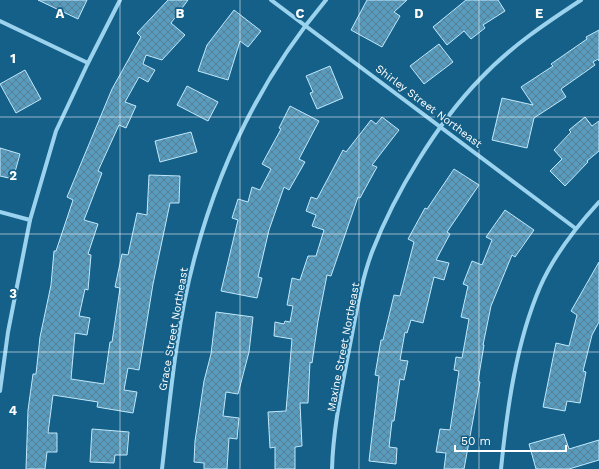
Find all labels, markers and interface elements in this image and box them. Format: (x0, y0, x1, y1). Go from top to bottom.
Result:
text: A (56, 6, 65, 21)
text: B (176, 6, 185, 21)
text: C (296, 6, 305, 21)
text: D (414, 6, 424, 21)
text: E (535, 6, 543, 21)
text: 1 (10, 51, 16, 66)
street label: Shirley Street Northeast (373, 62, 485, 151)
text: 2 (9, 168, 17, 183)
street label: Grace Street Northeast (156, 266, 191, 392)
street label: Maxine Street Northeast (325, 281, 362, 413)
text: 3 (9, 286, 17, 301)
text: 4 (9, 403, 18, 418)
scale bar (455, 427, 566, 453)
text: 50 m (461, 434, 491, 448)

